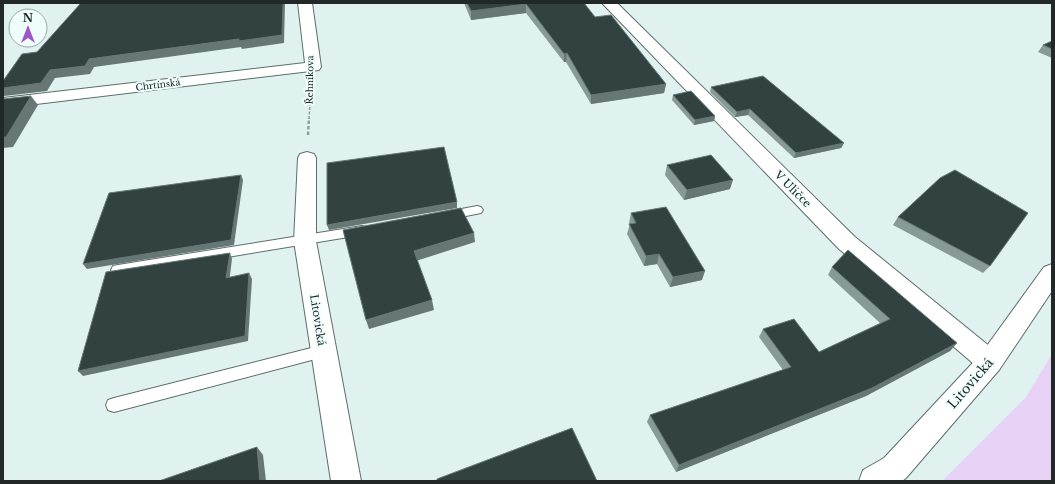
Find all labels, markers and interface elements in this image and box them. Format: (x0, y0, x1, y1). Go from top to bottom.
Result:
north arrow (8, 8, 48, 48)
text: N (23, 11, 34, 25)
street label: Řehníkova (304, 55, 315, 105)
street label: Chrtínská (135, 76, 181, 93)
street label: V Uličce (771, 167, 814, 210)
street label: Litovická (307, 293, 329, 348)
street label: Litovická (944, 354, 998, 412)

